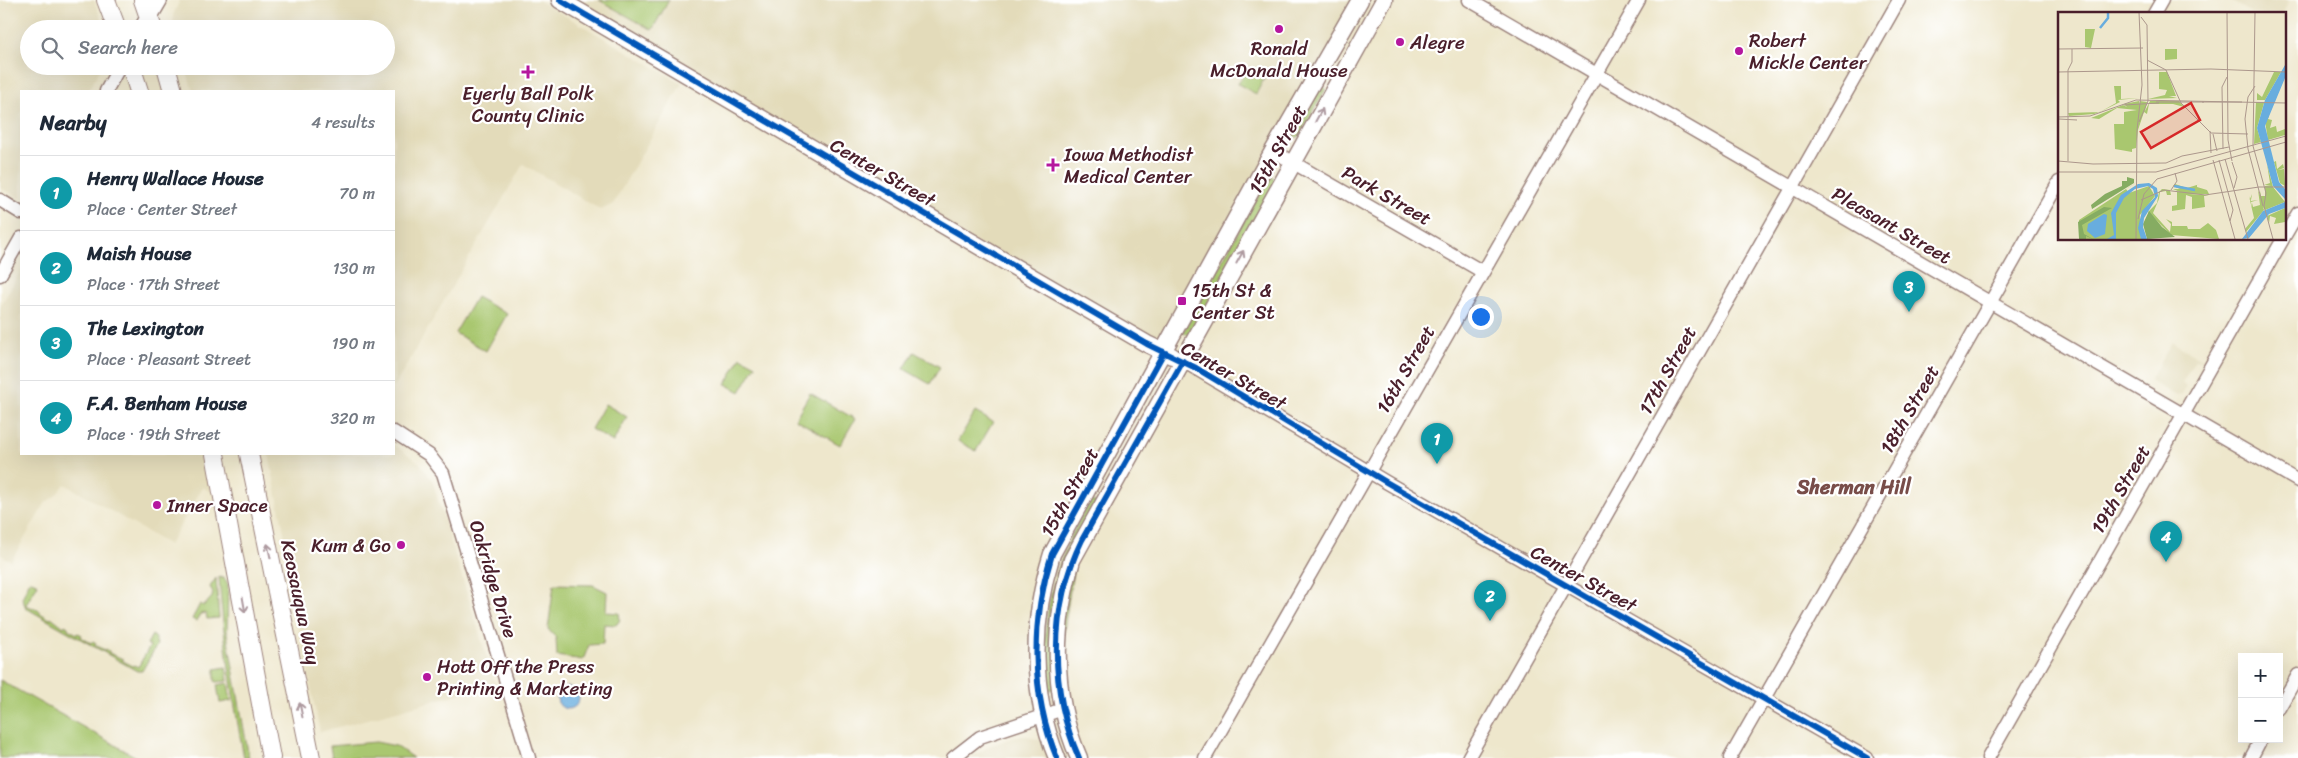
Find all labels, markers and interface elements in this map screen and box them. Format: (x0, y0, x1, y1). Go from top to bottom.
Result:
inset map (2058, 12, 2286, 240)
search box (20, 20, 395, 75)
marker: Ronald McDonald House (1273, 23, 1285, 35)
place label: Robert Mickle Center (1749, 24, 1868, 79)
place label: Alegre (1409, 26, 1465, 59)
text: Search here (78, 31, 178, 64)
place label: Ronald McDonald House (1210, 32, 1348, 87)
icon: search (38, 34, 66, 62)
marker: Alegre (1394, 36, 1406, 48)
marker: Robert Mickle Center (1733, 45, 1745, 57)
marker: Eyerly Ball Polk County Clinic (521, 65, 535, 79)
place label: Eyerly Ball Polk County Clinic (462, 77, 594, 132)
street label: 15th Street (1239, 98, 1316, 200)
text: Nearby (40, 104, 106, 142)
text: 4 results (311, 108, 375, 137)
one-way arrow (1315, 108, 1324, 123)
street label: Center Street (824, 129, 943, 217)
place label: Iowa Methodist Medical Center (1063, 138, 1194, 193)
street label: Park Street (1336, 156, 1438, 234)
marker: Iowa Methodist Medical Center (1046, 158, 1060, 172)
text: Henry Wallace House (87, 162, 264, 195)
street label: Pleasant Street (1825, 178, 1958, 273)
text: 1 (53, 179, 59, 208)
text: 70 m (339, 179, 375, 208)
text: Place · Center Street (87, 195, 237, 224)
text: Maish House (87, 237, 192, 270)
one-way arrow (1235, 250, 1245, 265)
text: 2 (51, 254, 61, 283)
text: 130 m (333, 254, 375, 283)
text: Place · 17th Street (87, 270, 220, 299)
pin: 3 (1893, 271, 1925, 312)
place label: 15th St & Center St (1192, 274, 1275, 329)
marker: 15th St & Center St (1176, 295, 1188, 307)
your location (1468, 304, 1494, 330)
text: The Lexington (87, 312, 204, 345)
street label: 16th Street (1367, 319, 1444, 420)
street label: 17th Street (1629, 320, 1705, 421)
text: 3 (52, 329, 60, 358)
text: 190 m (332, 329, 375, 358)
street label: Center Street (1175, 332, 1294, 420)
text: Place · Pleasant Street (87, 345, 251, 374)
street label: 18th Street (1871, 359, 1948, 460)
text: F.A. Benham House (87, 387, 247, 420)
text: 4 (51, 404, 61, 433)
text: 320 m (330, 404, 375, 433)
text: Place · 19th Street (87, 420, 221, 449)
pin: 1 (1421, 423, 1453, 464)
street label: 19th Street (2082, 438, 2159, 540)
street label: 15th Street (1031, 441, 1108, 543)
district label: Sherman Hill (1796, 470, 1912, 505)
place label: Inner Space (166, 489, 268, 522)
marker: Inner Space (151, 499, 163, 511)
street label: Oakridge Drive (460, 516, 527, 642)
pin: 4 (2150, 521, 2182, 562)
place label: Kum & Go (311, 529, 391, 562)
street label: Keosauqua Way (271, 536, 330, 668)
street label: Center Street (1524, 536, 1644, 622)
marker: Kum & Go (395, 539, 407, 551)
one-way arrow (263, 543, 273, 559)
pin: 2 (1474, 580, 1506, 621)
one-way arrow (239, 596, 249, 612)
place label: Hott Off the Press Printing & Marketing (437, 650, 613, 705)
map controls (2238, 653, 2283, 743)
button: + (2238, 653, 2283, 698)
marker: Hott Off the Press Printing & Marketing (421, 671, 433, 683)
button: − (2238, 698, 2283, 743)
one-way arrow (296, 703, 306, 719)

